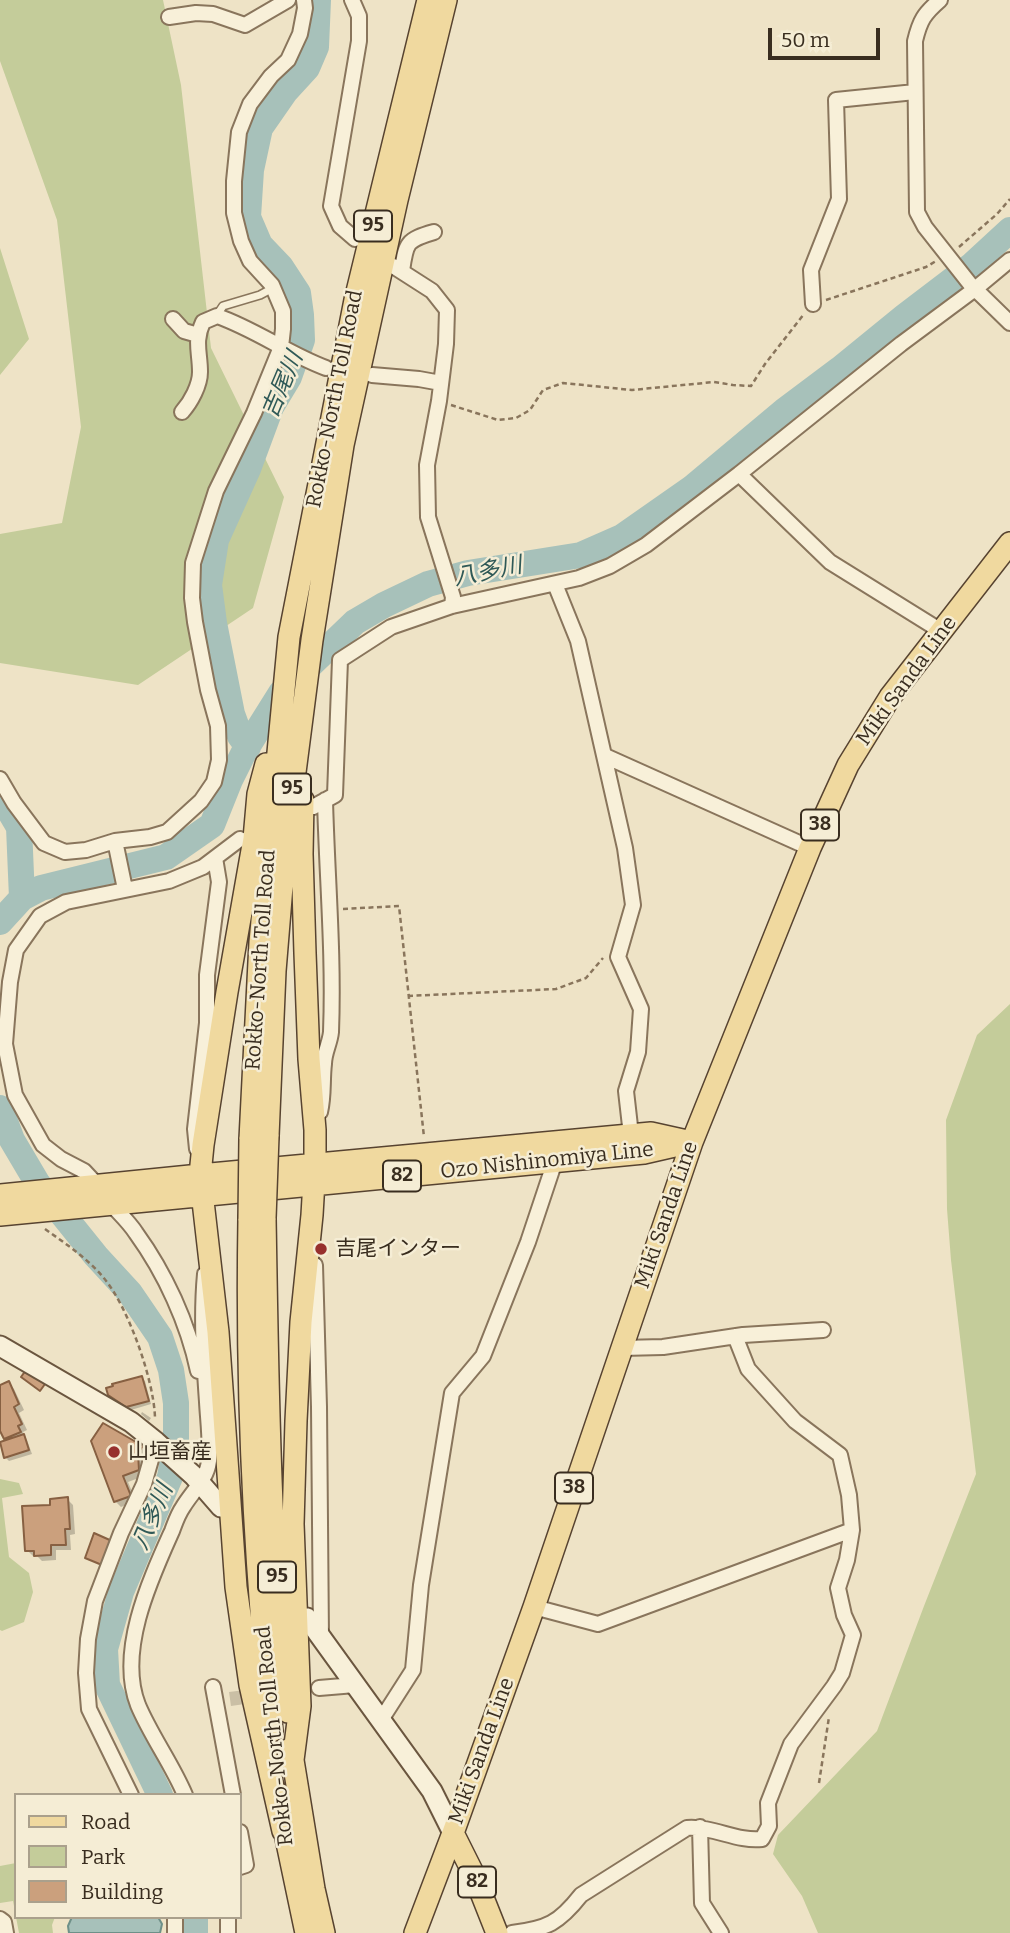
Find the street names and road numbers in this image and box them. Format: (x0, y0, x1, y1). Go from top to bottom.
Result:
road number: 95 (354, 210, 392, 242)
street label: Rokko-North Toll Road (302, 288, 368, 510)
street label: Miki Sanda Line (852, 611, 962, 751)
road number: 95 (273, 774, 311, 804)
road number: 38 (801, 810, 839, 840)
street label: Rokko-North Toll Road (241, 849, 281, 1071)
street label: Ozo Nishinomiya Line (439, 1137, 655, 1185)
street label: Miki Sanda Line (630, 1138, 704, 1292)
road number: 82 (383, 1160, 421, 1192)
road number: 38 (555, 1472, 593, 1504)
road number: 95 (258, 1562, 296, 1592)
street label: Rokko-North Toll Road (251, 1625, 299, 1847)
street label: Miki Sanda Line (444, 1674, 520, 1828)
road number: 82 (458, 1866, 496, 1898)

